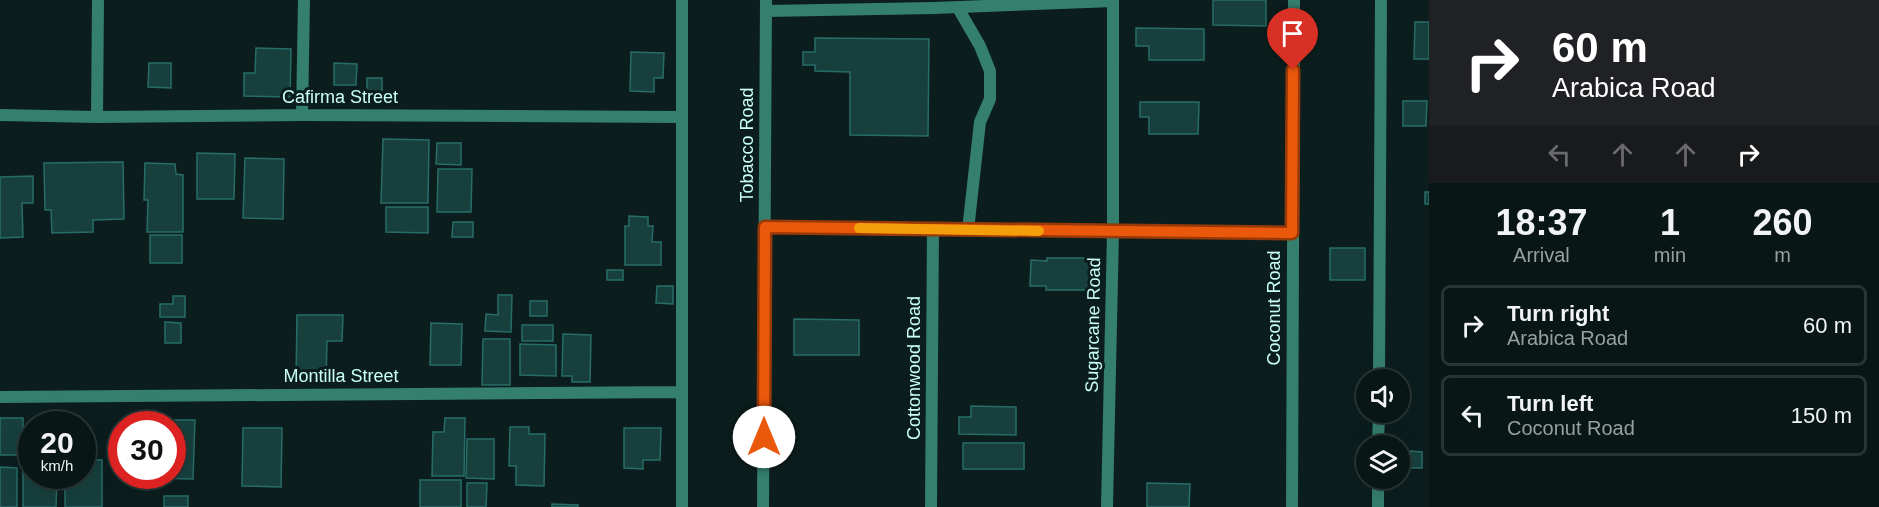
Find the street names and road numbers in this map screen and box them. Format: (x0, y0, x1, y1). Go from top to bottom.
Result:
street label: Cafirma Street (282, 87, 398, 107)
street label: Tobacco Road (737, 87, 757, 203)
street label: Coconut Road (1264, 250, 1284, 366)
street label: Sugarcane Road (1082, 257, 1104, 393)
street label: Cottonwood Road (904, 296, 924, 440)
street label: Montilla Street (283, 366, 399, 386)

